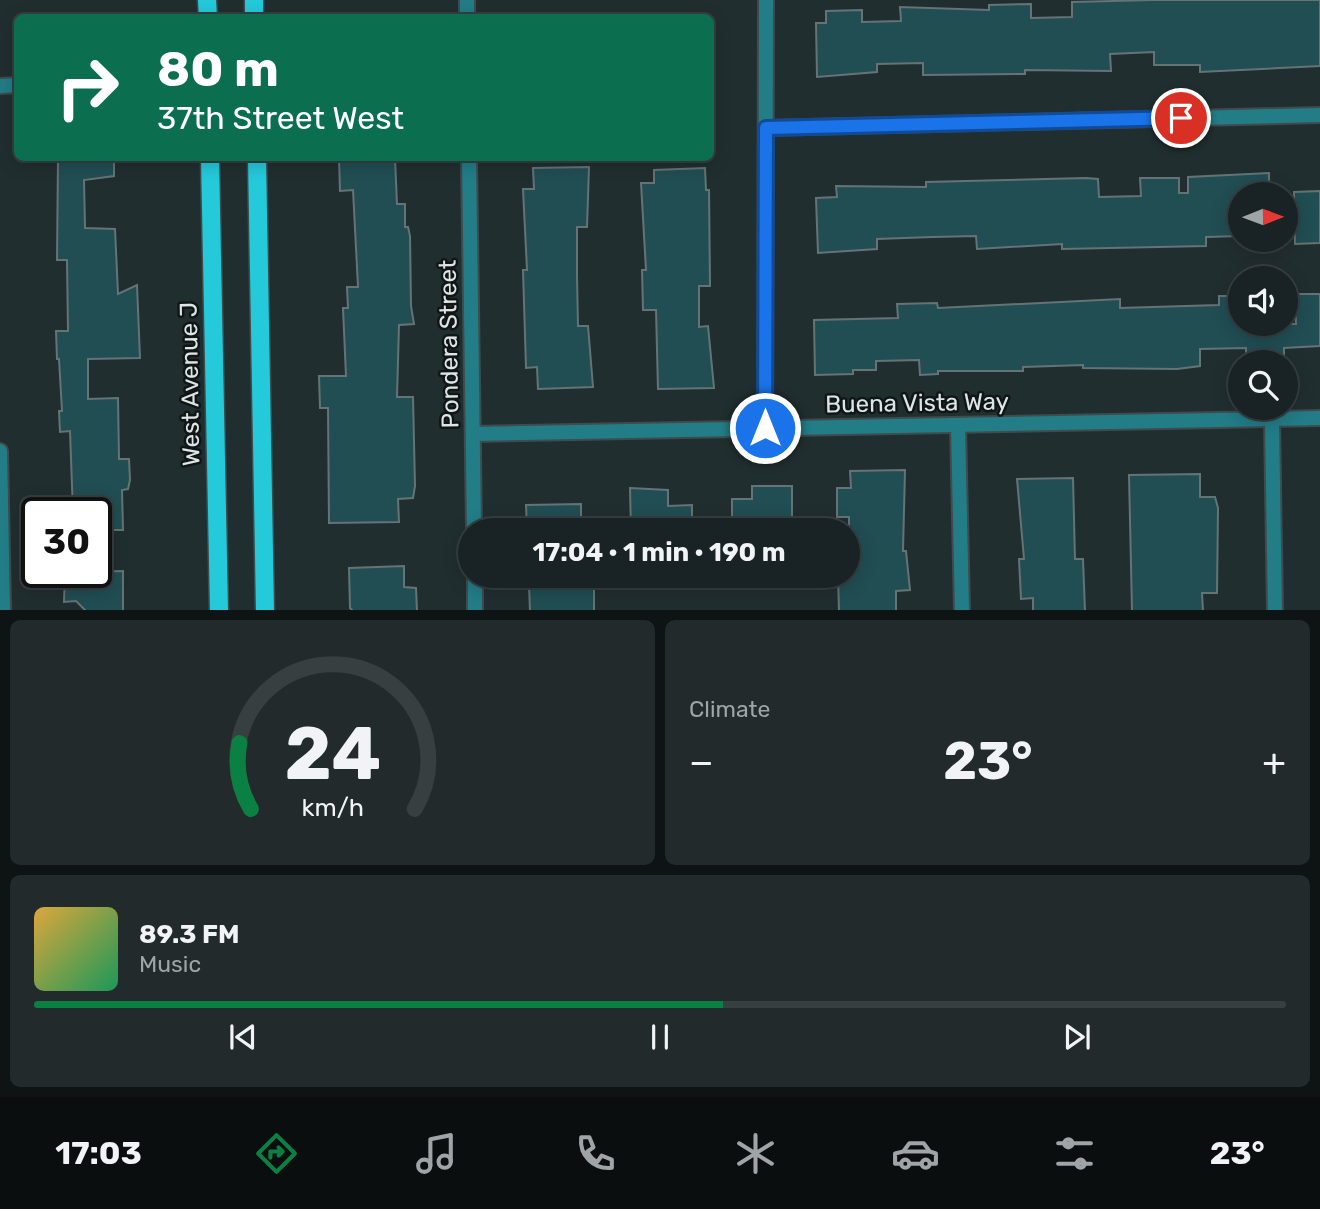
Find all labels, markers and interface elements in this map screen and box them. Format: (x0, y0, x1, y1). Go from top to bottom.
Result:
text: 80 m (157, 40, 279, 98)
icon: right (42, 42, 133, 133)
pin (1151, 88, 1211, 148)
text: 37th Street West (157, 99, 404, 137)
icon: arrive (1162, 99, 1200, 137)
north arrow (1228, 182, 1298, 252)
map controls (1228, 182, 1298, 420)
street label: Pondera Street (434, 259, 464, 429)
button: sound (1228, 266, 1298, 336)
street label: West Avenue J (175, 302, 205, 466)
button: search (1228, 350, 1298, 420)
street label: Buena Vista Way (825, 387, 1009, 419)
position arrow (728, 391, 802, 465)
speed limit sign: 30 (21, 497, 112, 588)
text: 17:04 · 1 min · 190 m (532, 537, 786, 568)
text: Climate (689, 695, 770, 723)
text: 24 (284, 711, 381, 797)
text: 23° (943, 730, 1033, 792)
text: − (689, 739, 714, 785)
text: + (1262, 739, 1286, 785)
text: km/h (301, 792, 364, 821)
text: 89.3 FM (139, 919, 240, 950)
text: Music (139, 950, 201, 978)
icon: previous (224, 1018, 262, 1056)
icon: pause (641, 1018, 679, 1056)
icon: next (1058, 1018, 1096, 1056)
icon: directions (252, 1129, 301, 1178)
icon: music (412, 1129, 461, 1178)
icon: phone (571, 1129, 620, 1178)
icon: climate (731, 1129, 780, 1178)
icon: car (891, 1129, 940, 1178)
icon: filters (1050, 1129, 1099, 1178)
text: 17:03 (55, 1134, 142, 1172)
text: 23° (1210, 1134, 1265, 1172)

